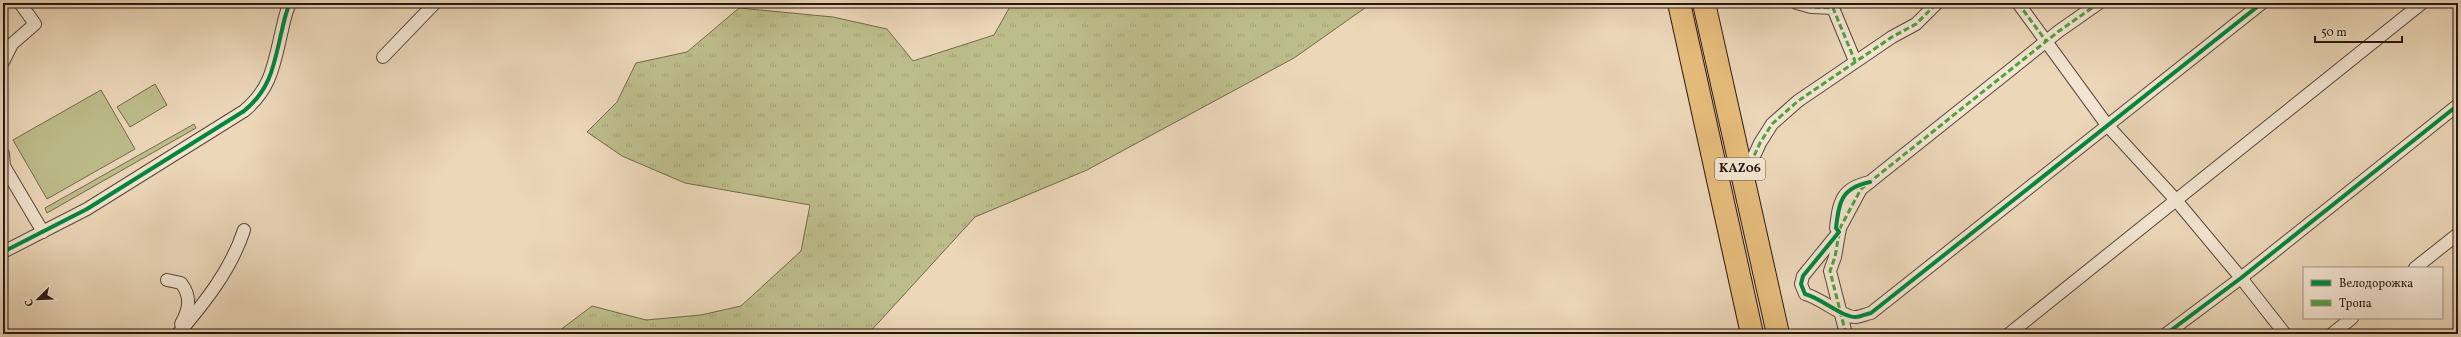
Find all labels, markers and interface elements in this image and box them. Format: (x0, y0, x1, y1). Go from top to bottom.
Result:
scale bar (2315, 18, 2402, 44)
text: 50 m (2321, 25, 2347, 41)
road number: KАZ06 (1715, 158, 1765, 180)
legend (2303, 267, 2443, 319)
text: Велодорожка (2339, 276, 2413, 292)
north arrow (18, 279, 58, 319)
text: С (22, 296, 38, 309)
text: Тропа (2339, 296, 2372, 312)

